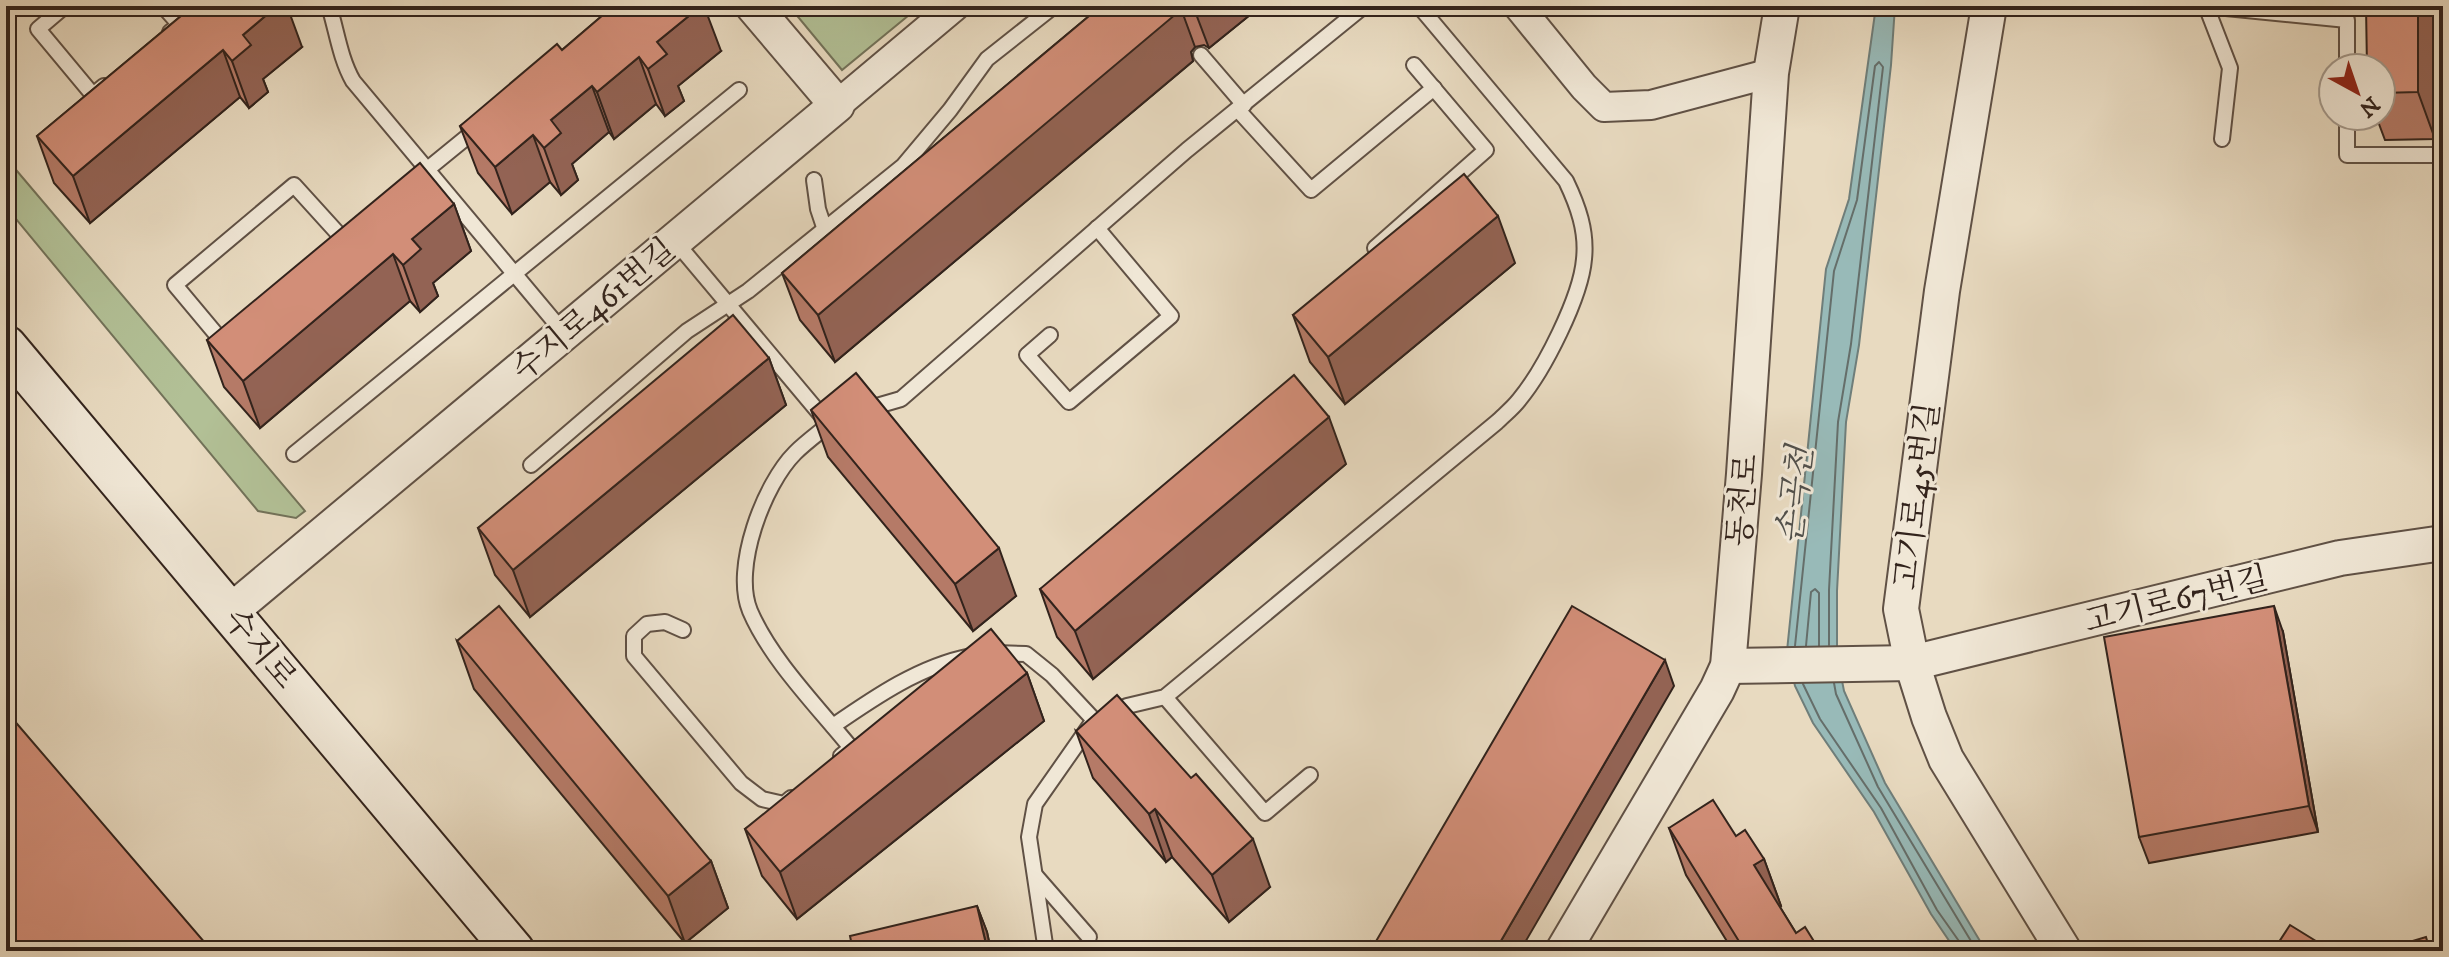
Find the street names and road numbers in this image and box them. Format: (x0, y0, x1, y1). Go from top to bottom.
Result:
street label: 수지로461번길 (504, 231, 684, 391)
street label: 고기로45번길 (1887, 400, 1949, 592)
street label: 동천로 (1720, 452, 1768, 548)
street label: 고기로67번길 (2080, 559, 2273, 643)
street label: 수지로 (214, 601, 305, 698)

